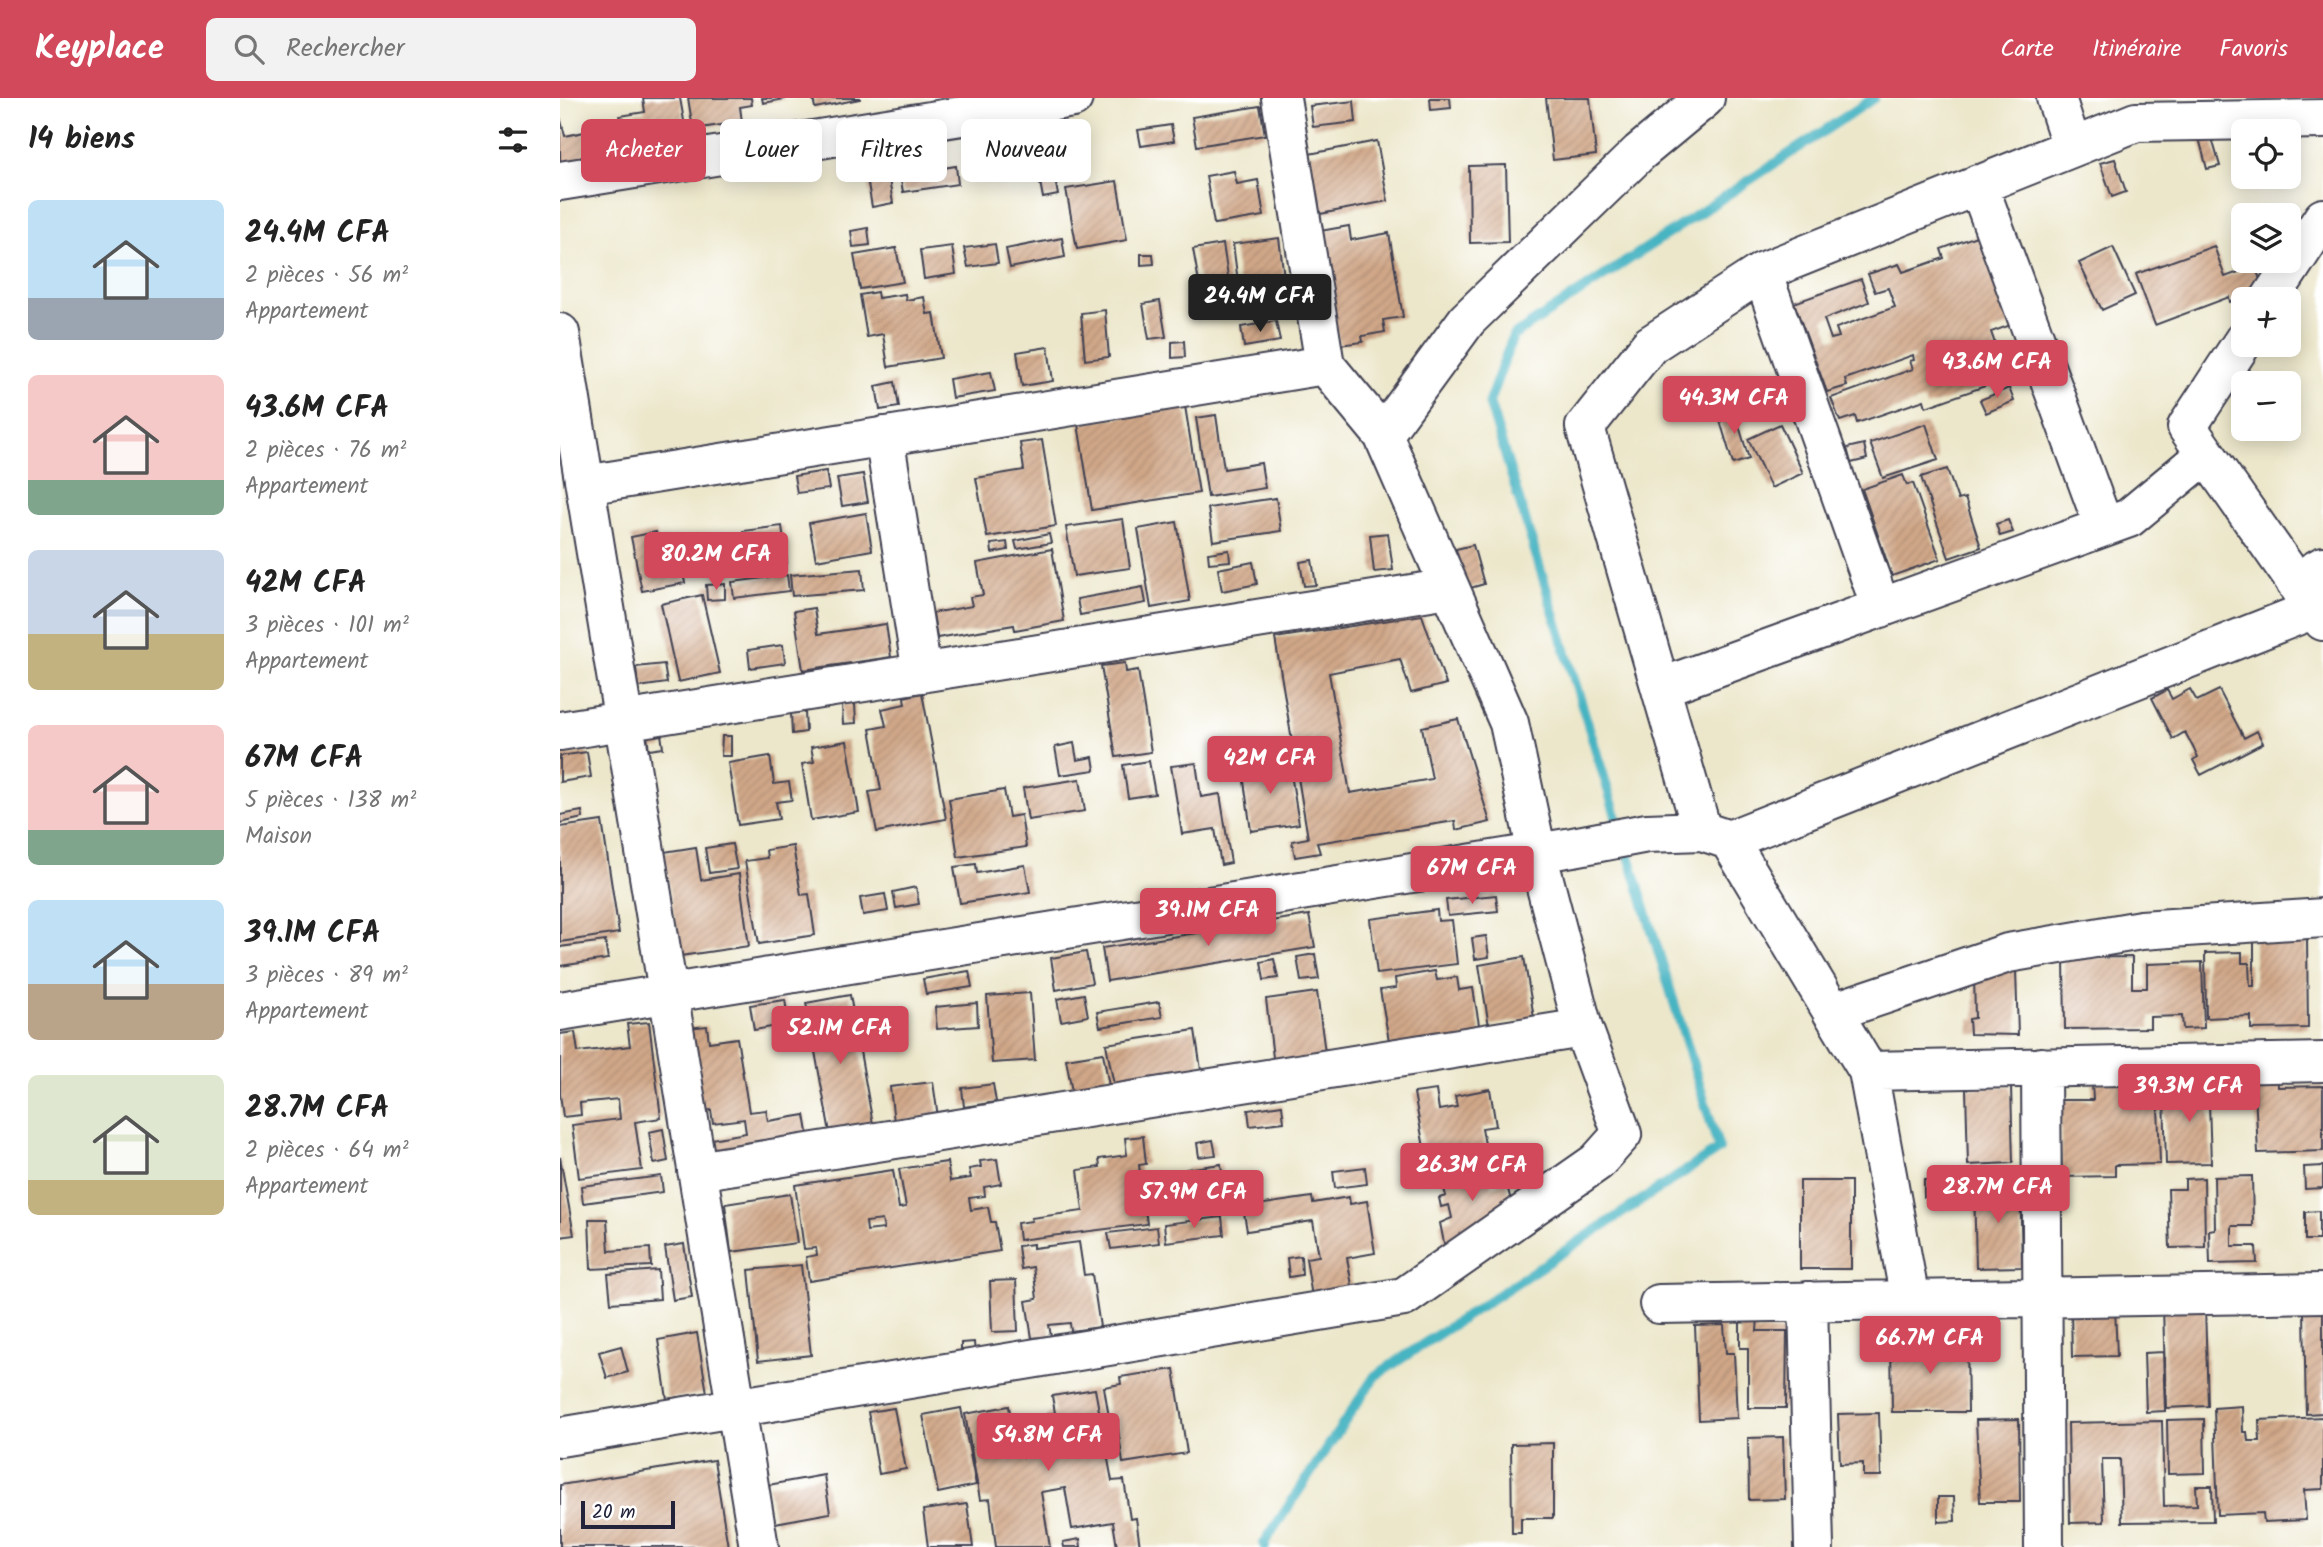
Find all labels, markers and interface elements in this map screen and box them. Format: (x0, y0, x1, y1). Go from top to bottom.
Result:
search box (206, 18, 696, 81)
text: Keyplace (35, 23, 164, 76)
text: Rechercher (286, 28, 404, 70)
icon: search (230, 30, 268, 68)
text: Carte (2000, 30, 2054, 69)
text: Itinéraire (2092, 30, 2181, 69)
text: Favoris (2219, 30, 2288, 69)
text: 14 biens (28, 116, 135, 164)
chip: Acheter (581, 119, 706, 182)
chip: Louer (720, 119, 822, 182)
chip: Filtres (836, 119, 947, 182)
chip: Nouveau (961, 119, 1091, 182)
map controls (2231, 119, 2301, 441)
button: locate (2231, 119, 2301, 189)
icon: filters (494, 121, 532, 159)
button: layers (2231, 203, 2301, 273)
text: 24.4M CFA (245, 210, 390, 258)
icon: home (84, 228, 168, 312)
text: 2 pièces · 56 m² (245, 258, 408, 294)
pin: 24.4M CFA (1180, 274, 1340, 334)
text: 24.4M CFA (1204, 279, 1316, 315)
button: + (2231, 287, 2301, 357)
text: Appartement (245, 294, 368, 330)
pin: 43.6M CFA (1917, 341, 2077, 400)
text: 43.6M CFA (1942, 345, 2052, 381)
button: − (2231, 371, 2301, 441)
pin: 44.3M CFA (1654, 376, 1814, 436)
text: 44.3M CFA (1679, 381, 1789, 417)
text: 43.6M CFA (245, 385, 389, 433)
icon: home (84, 403, 168, 487)
text: 2 pièces · 76 m² (245, 433, 406, 469)
text: Appartement (245, 469, 368, 505)
pin: 80.2M CFA (636, 532, 796, 592)
text: 80.2M CFA (660, 537, 772, 573)
text: 42M CFA (245, 560, 367, 608)
icon: home (84, 578, 168, 662)
text: 3 pièces · 101 m² (245, 608, 409, 644)
text: Appartement (245, 644, 368, 680)
text: 67M CFA (245, 735, 363, 783)
pin: 42M CFA (1205, 736, 1335, 796)
text: 42M CFA (1223, 741, 1317, 777)
icon: home (84, 753, 168, 837)
text: 5 pièces · 138 m² (245, 783, 416, 819)
text: Maison (245, 819, 312, 855)
pin: 67M CFA (1407, 846, 1537, 906)
text: 67M CFA (1427, 851, 1517, 887)
pin: 39.1M CFA (1128, 888, 1288, 948)
text: 39.1M CFA (1156, 893, 1260, 929)
text: 39.1M CFA (245, 910, 381, 958)
icon: home (84, 928, 168, 1012)
text: 3 pièces · 89 m² (245, 958, 408, 994)
text: Appartement (245, 994, 368, 1030)
pin: 52.1M CFA (760, 1006, 920, 1066)
text: 52.1M CFA (788, 1011, 892, 1047)
pin: 39.3M CFA (2109, 1065, 2269, 1124)
text: 39.3M CFA (2134, 1069, 2244, 1105)
text: 28.7M CFA (245, 1085, 389, 1133)
icon: home (84, 1103, 168, 1187)
text: 2 pièces · 64 m² (245, 1133, 408, 1169)
pin: 26.3M CFA (1392, 1144, 1552, 1203)
text: 26.3M CFA (1416, 1148, 1528, 1184)
pin: 28.7M CFA (1918, 1166, 2078, 1225)
text: Appartement (245, 1169, 368, 1205)
pin: 57.9M CFA (1114, 1170, 1274, 1230)
text: 28.7M CFA (1943, 1170, 2053, 1206)
text: 57.9M CFA (1141, 1175, 1247, 1211)
pin: 66.7M CFA (1850, 1316, 2010, 1376)
text: 66.7M CFA (1876, 1321, 1984, 1357)
pin: 54.8M CFA (968, 1414, 1128, 1473)
text: 54.8M CFA (993, 1418, 1103, 1454)
scale bar (581, 1498, 676, 1530)
text: 20 m (592, 1498, 635, 1528)

